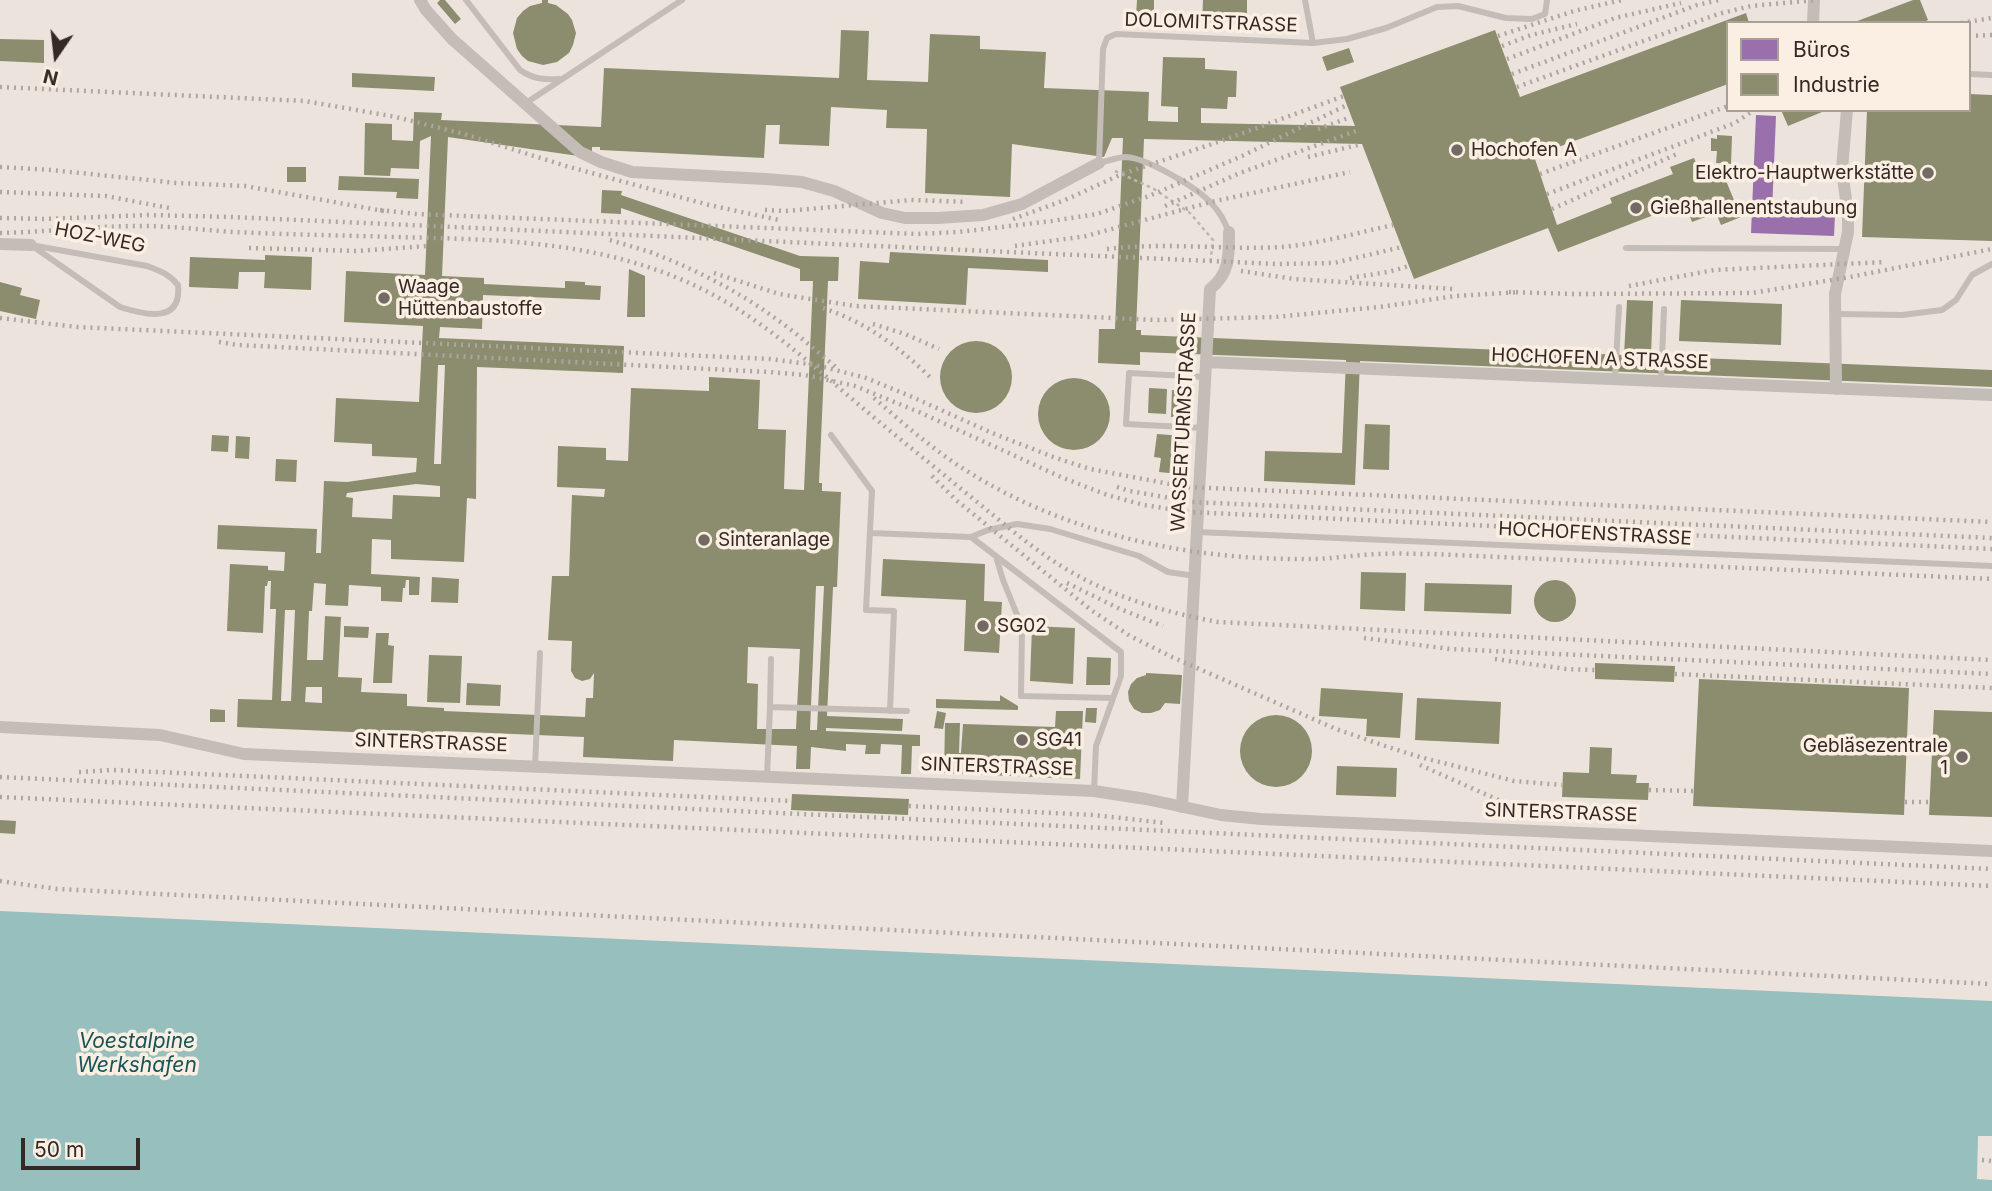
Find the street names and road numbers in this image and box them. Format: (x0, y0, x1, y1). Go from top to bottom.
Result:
street label: DOLOMITSTRASSE (1124, 9, 1298, 37)
street label: HOZ-WEG (53, 218, 147, 258)
street label: WASSERTURMSTRASSE (1167, 311, 1201, 533)
street label: HOCHOFEN A STRASSE (1491, 344, 1709, 374)
street label: HOCHOFENSTRASSE (1498, 518, 1692, 550)
street label: SINTERSTRASSE (354, 729, 508, 757)
street label: SINTERSTRASSE (920, 753, 1074, 781)
street label: SINTERSTRASSE (1484, 799, 1638, 827)

